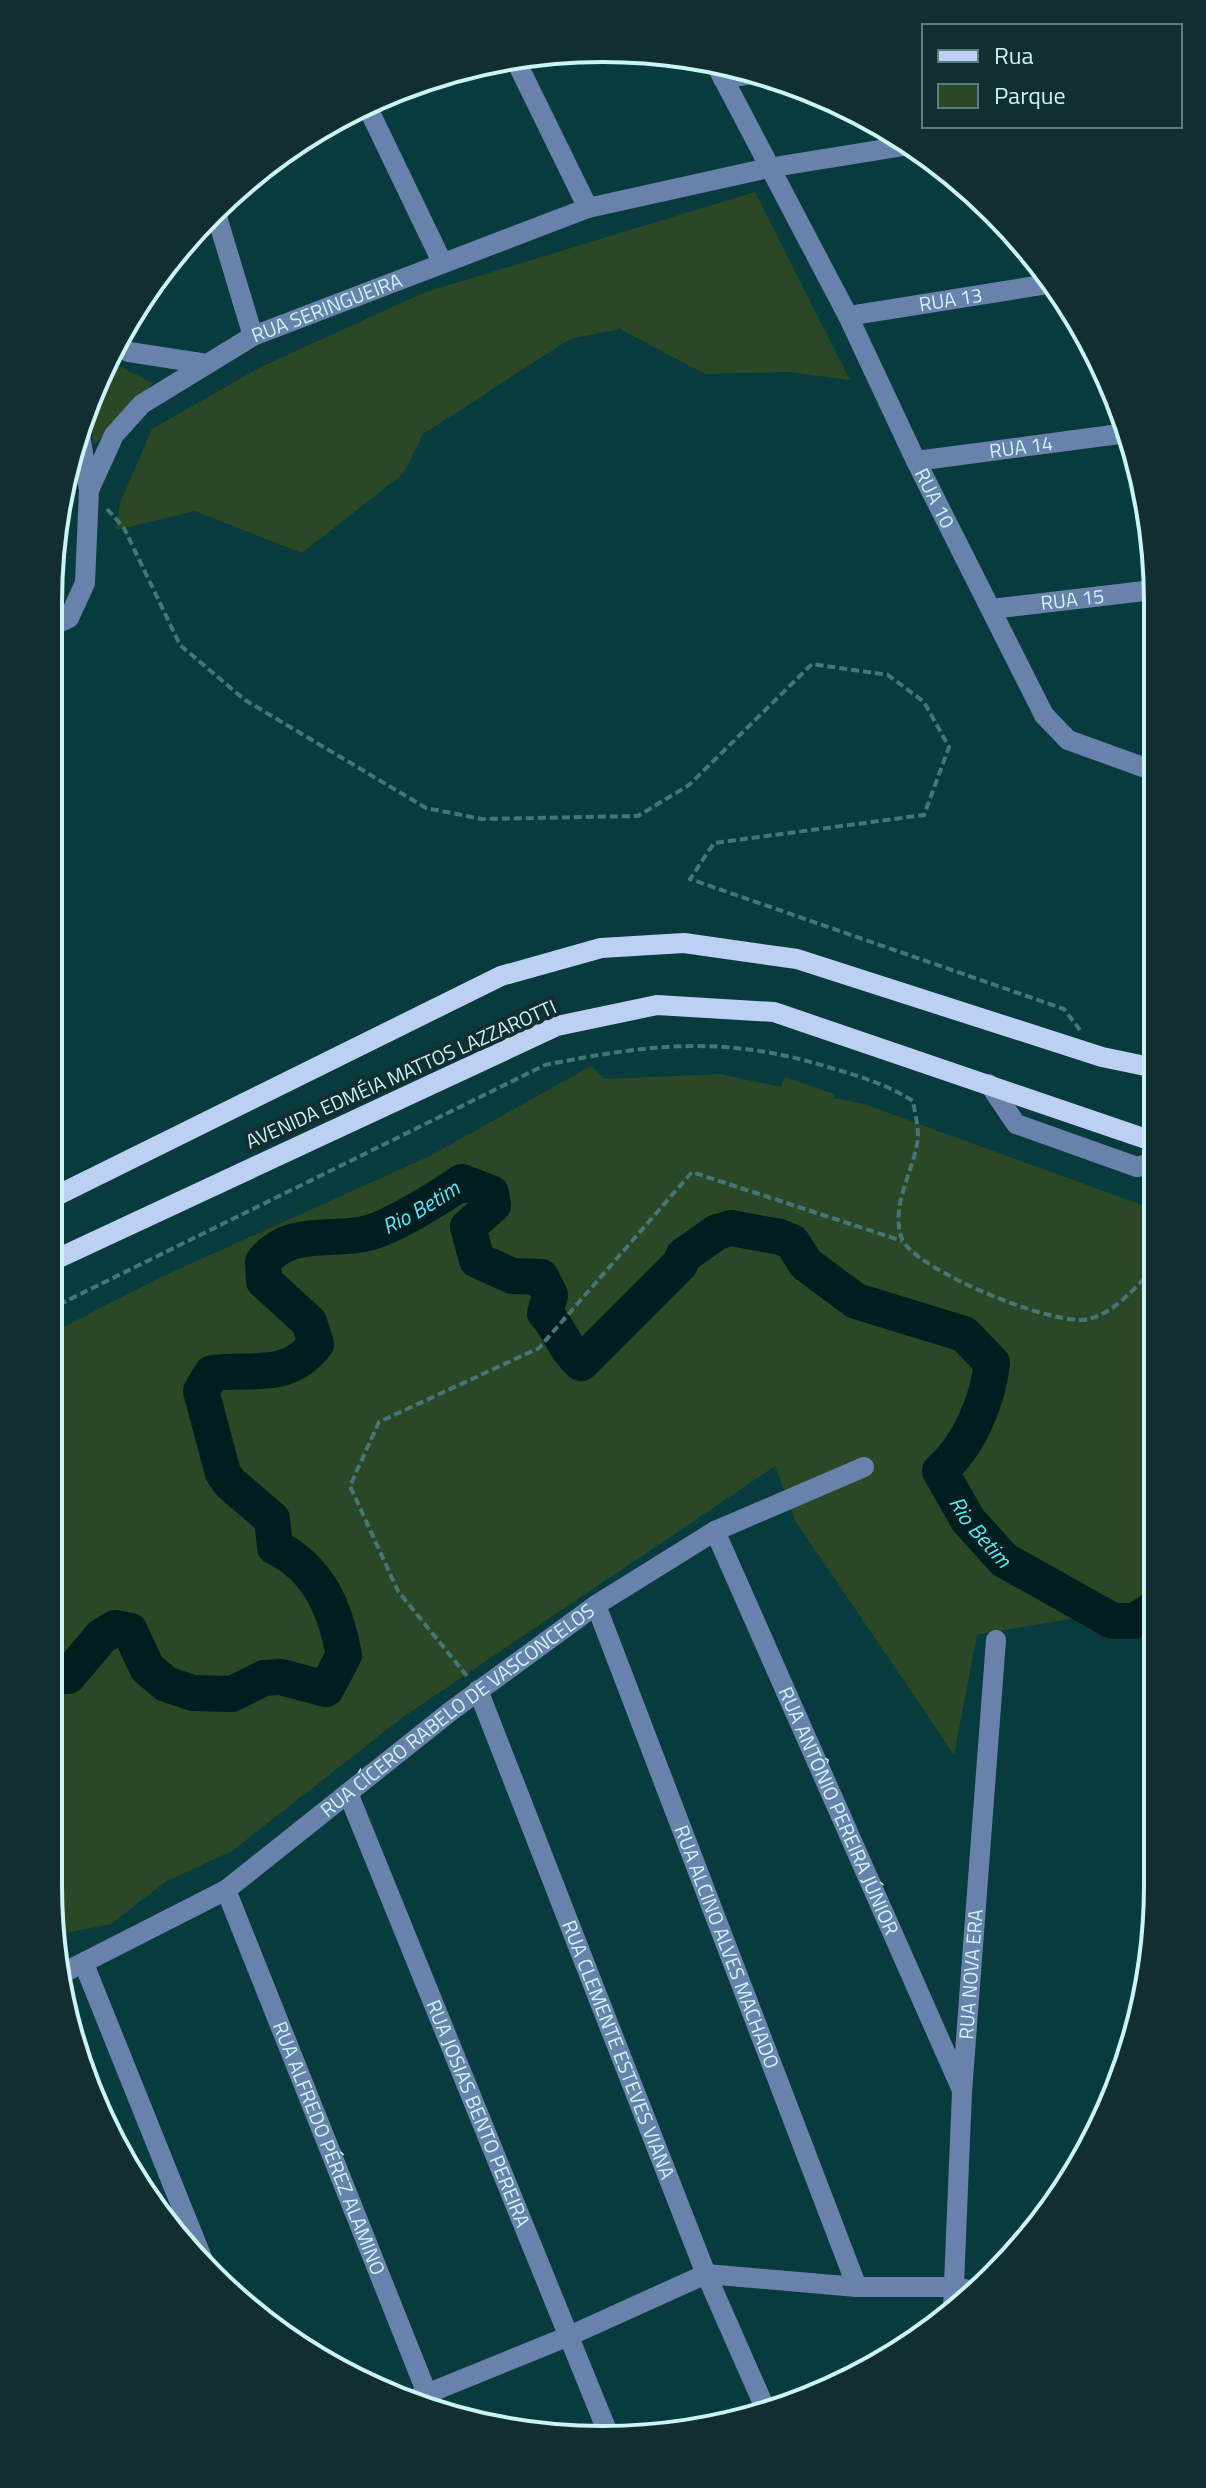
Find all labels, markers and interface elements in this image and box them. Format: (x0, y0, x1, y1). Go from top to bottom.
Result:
legend (922, 24, 1182, 128)
text: Rua (994, 37, 1033, 73)
text: Parque (994, 77, 1066, 113)
street label: RUA SERINGUEIRA (246, 264, 406, 350)
street label: RUA 13 (917, 279, 985, 319)
street label: RUA 14 (987, 427, 1055, 466)
street label: RUA 10 (907, 462, 963, 533)
street label: RUA 15 (1039, 580, 1106, 618)
street label: AVENIDA EDMÉIA MATTOS LAZZAROTTI (240, 991, 561, 1156)
water label: Rio Betim (376, 1171, 467, 1243)
water label: Rio Betim (941, 1490, 1021, 1576)
street label: RUA CÍCERO RABELO DE VASCONCELOS (313, 1595, 601, 1825)
street label: RUA ANTÔNIO PEREIRA JÚNIOR (771, 1682, 908, 1940)
street label: RUA ALCINO ALVES MACHADO (667, 1820, 788, 2073)
street label: RUA NOVA ERA (950, 1908, 991, 2041)
street label: RUA CLEMENTE ESTEVES VIANA (554, 1915, 683, 2183)
street label: RUA JOSIAS BENTO PEREIRA (419, 1995, 539, 2232)
street label: RUA ALFREDO PÉREZ ALAMINO (265, 2017, 394, 2279)

